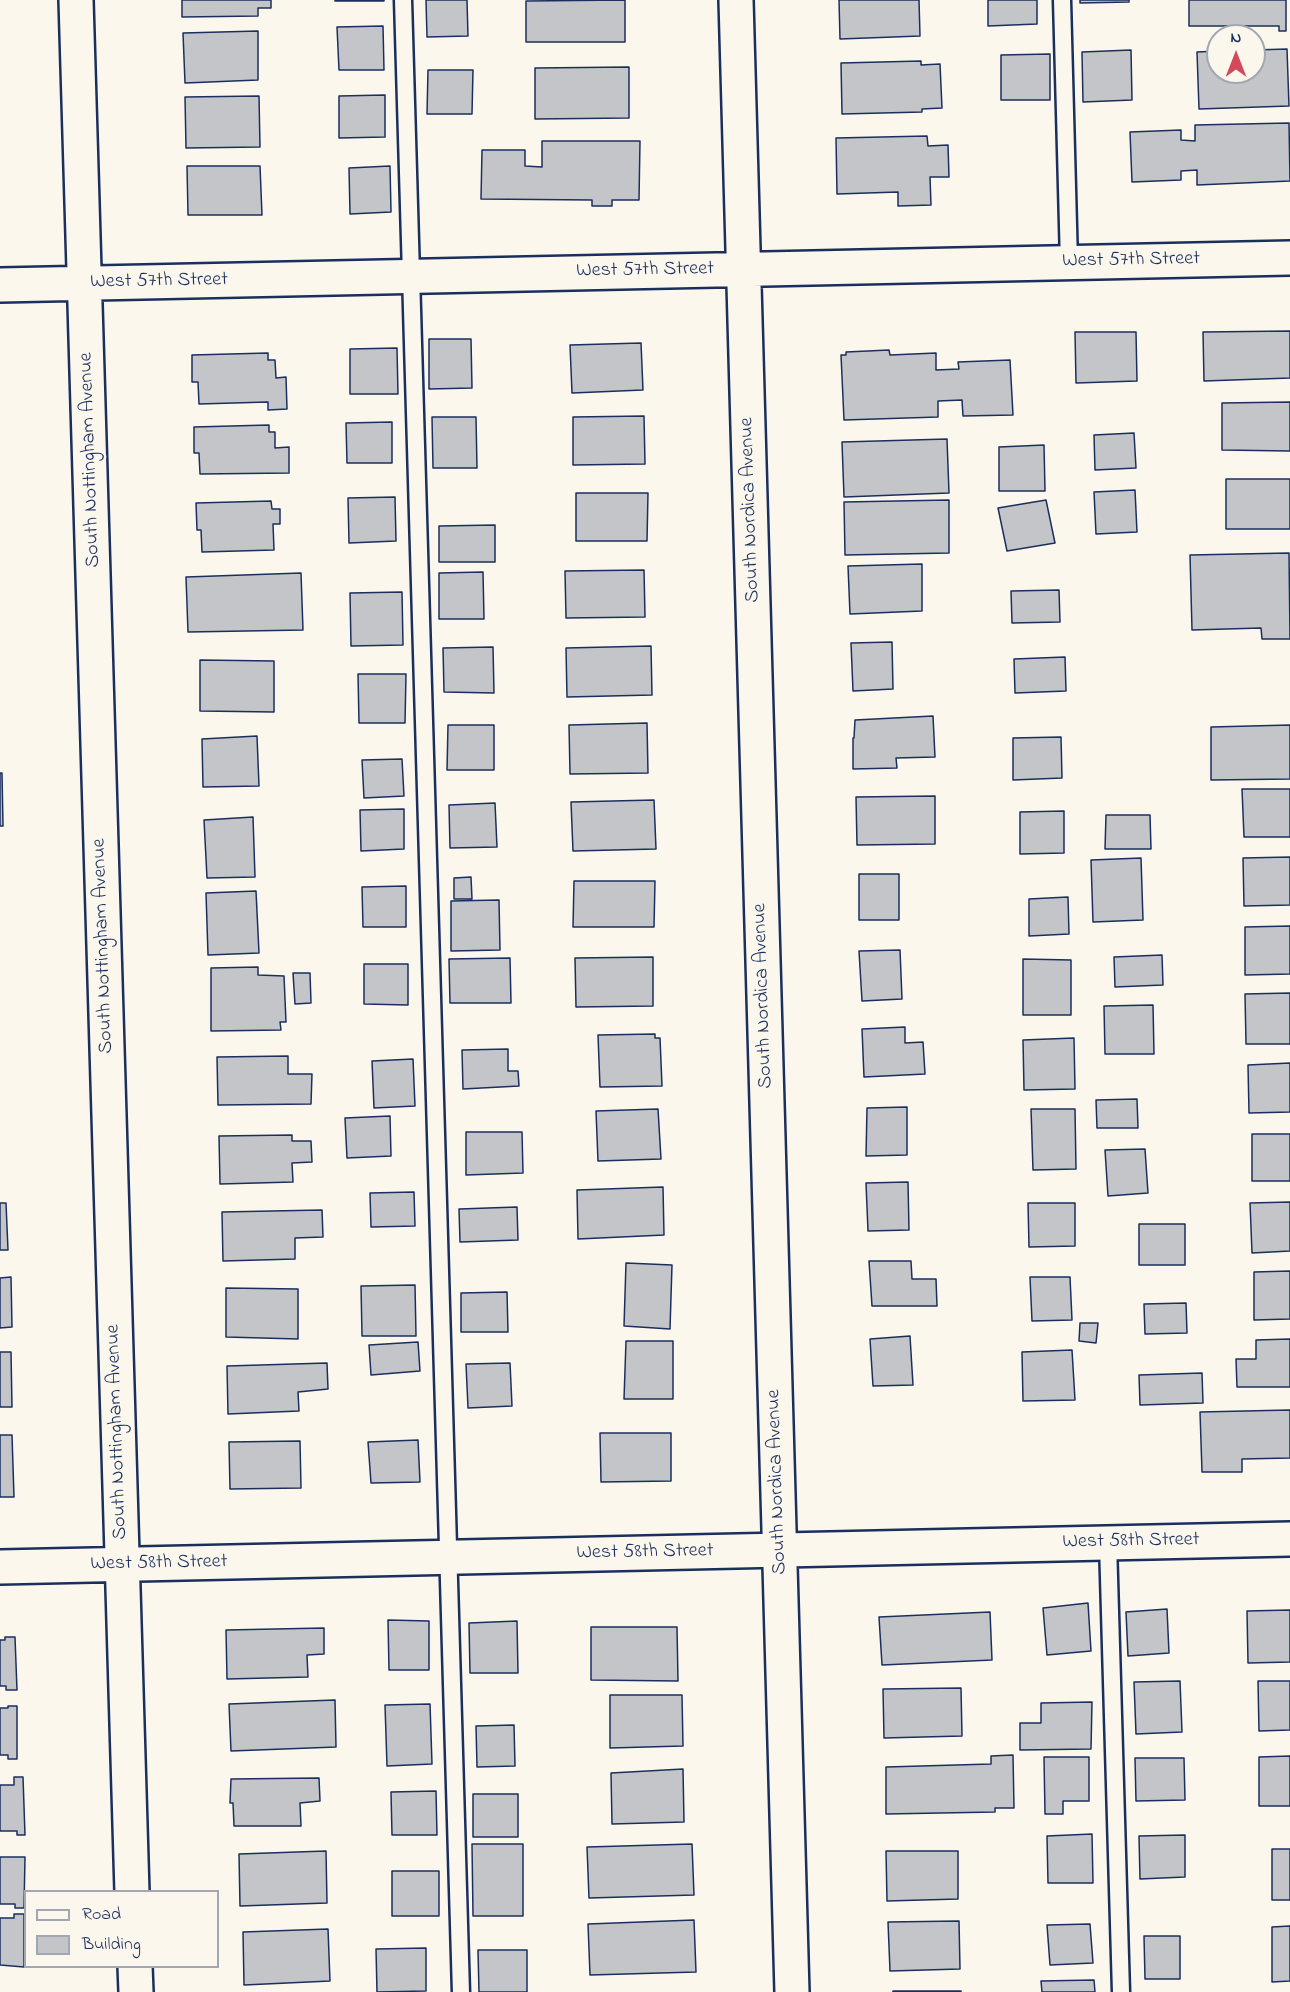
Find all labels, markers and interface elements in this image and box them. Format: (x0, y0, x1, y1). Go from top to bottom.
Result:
north arrow (1206, 24, 1266, 84)
text: N (1231, 26, 1241, 50)
street label: West 57th Street (1062, 248, 1200, 274)
street label: West 57th Street (576, 258, 714, 284)
street label: West 57th Street (90, 269, 228, 295)
street label: South Nottingham Avenue (75, 352, 107, 568)
street label: South Nordica Avenue (736, 417, 766, 603)
street label: South Nottingham Avenue (88, 838, 120, 1054)
street label: South Nordica Avenue (749, 903, 779, 1089)
street label: South Nottingham Avenue (102, 1324, 134, 1540)
street label: South Nordica Avenue (763, 1389, 793, 1575)
street label: West 58th Street (1062, 1529, 1200, 1555)
street label: West 58th Street (576, 1540, 714, 1566)
street label: West 58th Street (90, 1551, 228, 1577)
legend (24, 1890, 219, 1968)
text: Road (82, 1902, 121, 1928)
text: Building (82, 1932, 141, 1958)

